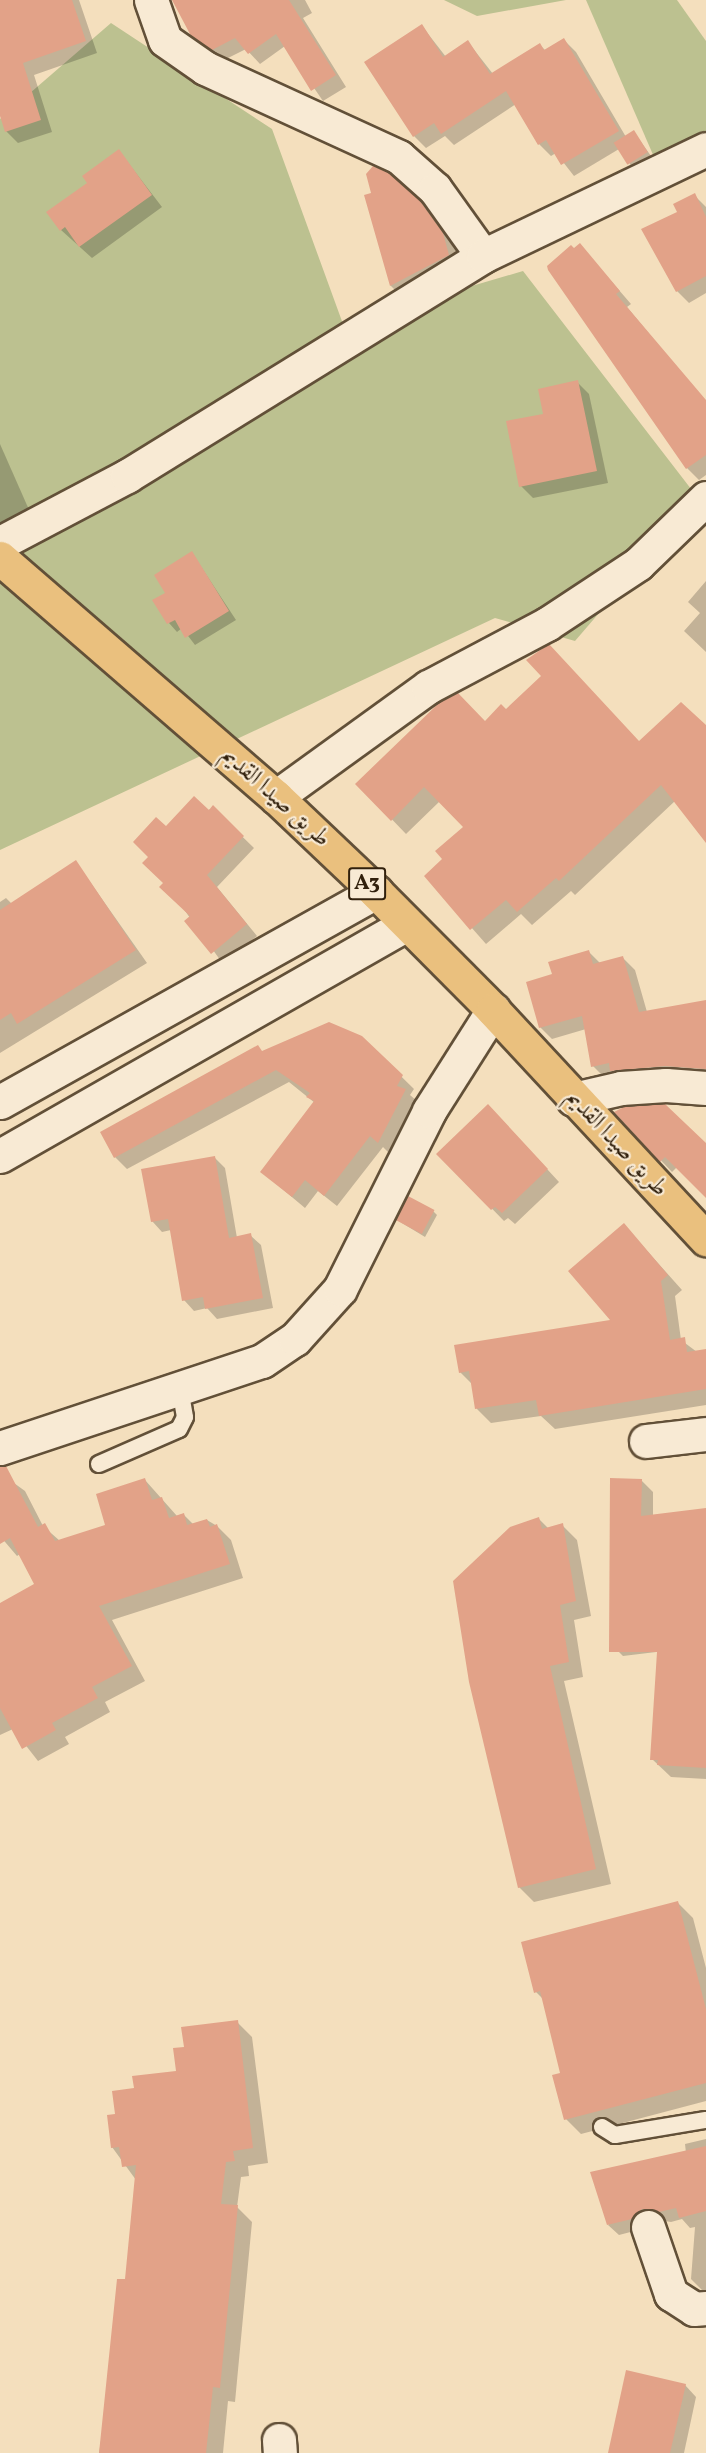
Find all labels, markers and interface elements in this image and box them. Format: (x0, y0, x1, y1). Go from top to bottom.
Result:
street label: طريق صيدا القديم (215, 742, 335, 854)
road number: A3 (348, 865, 386, 903)
street label: طريق صيدا القديم (559, 1084, 673, 1204)

